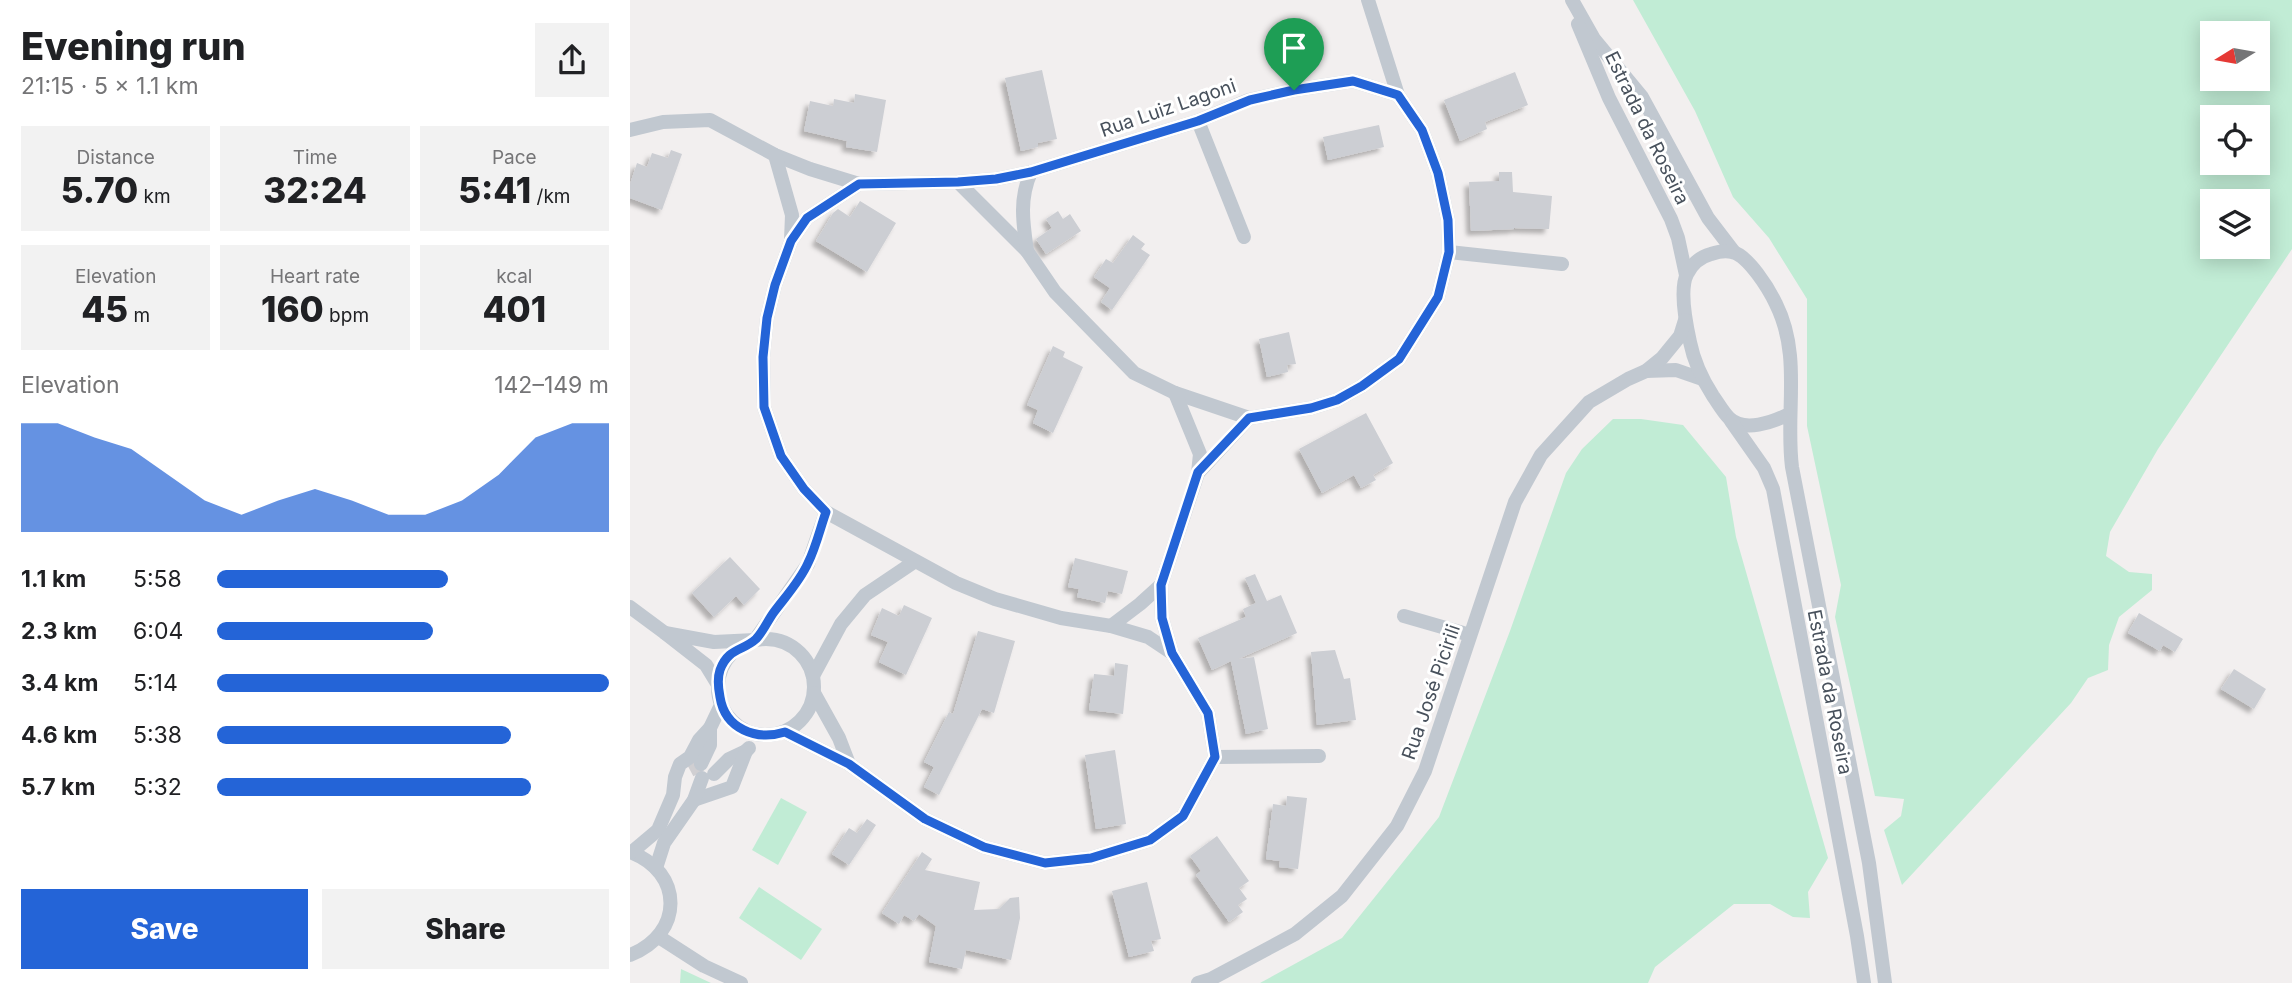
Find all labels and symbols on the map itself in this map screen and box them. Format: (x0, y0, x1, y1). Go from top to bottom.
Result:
pin (1264, 18, 1324, 90)
north arrow (2200, 21, 2270, 91)
street label: Estrada da Roseira (1600, 48, 1694, 208)
street label: Rua Luiz Lagoni (1097, 74, 1239, 142)
street label: Estrada da Roseira (1803, 608, 1857, 776)
street label: Rua José Picirili (1397, 621, 1465, 763)

